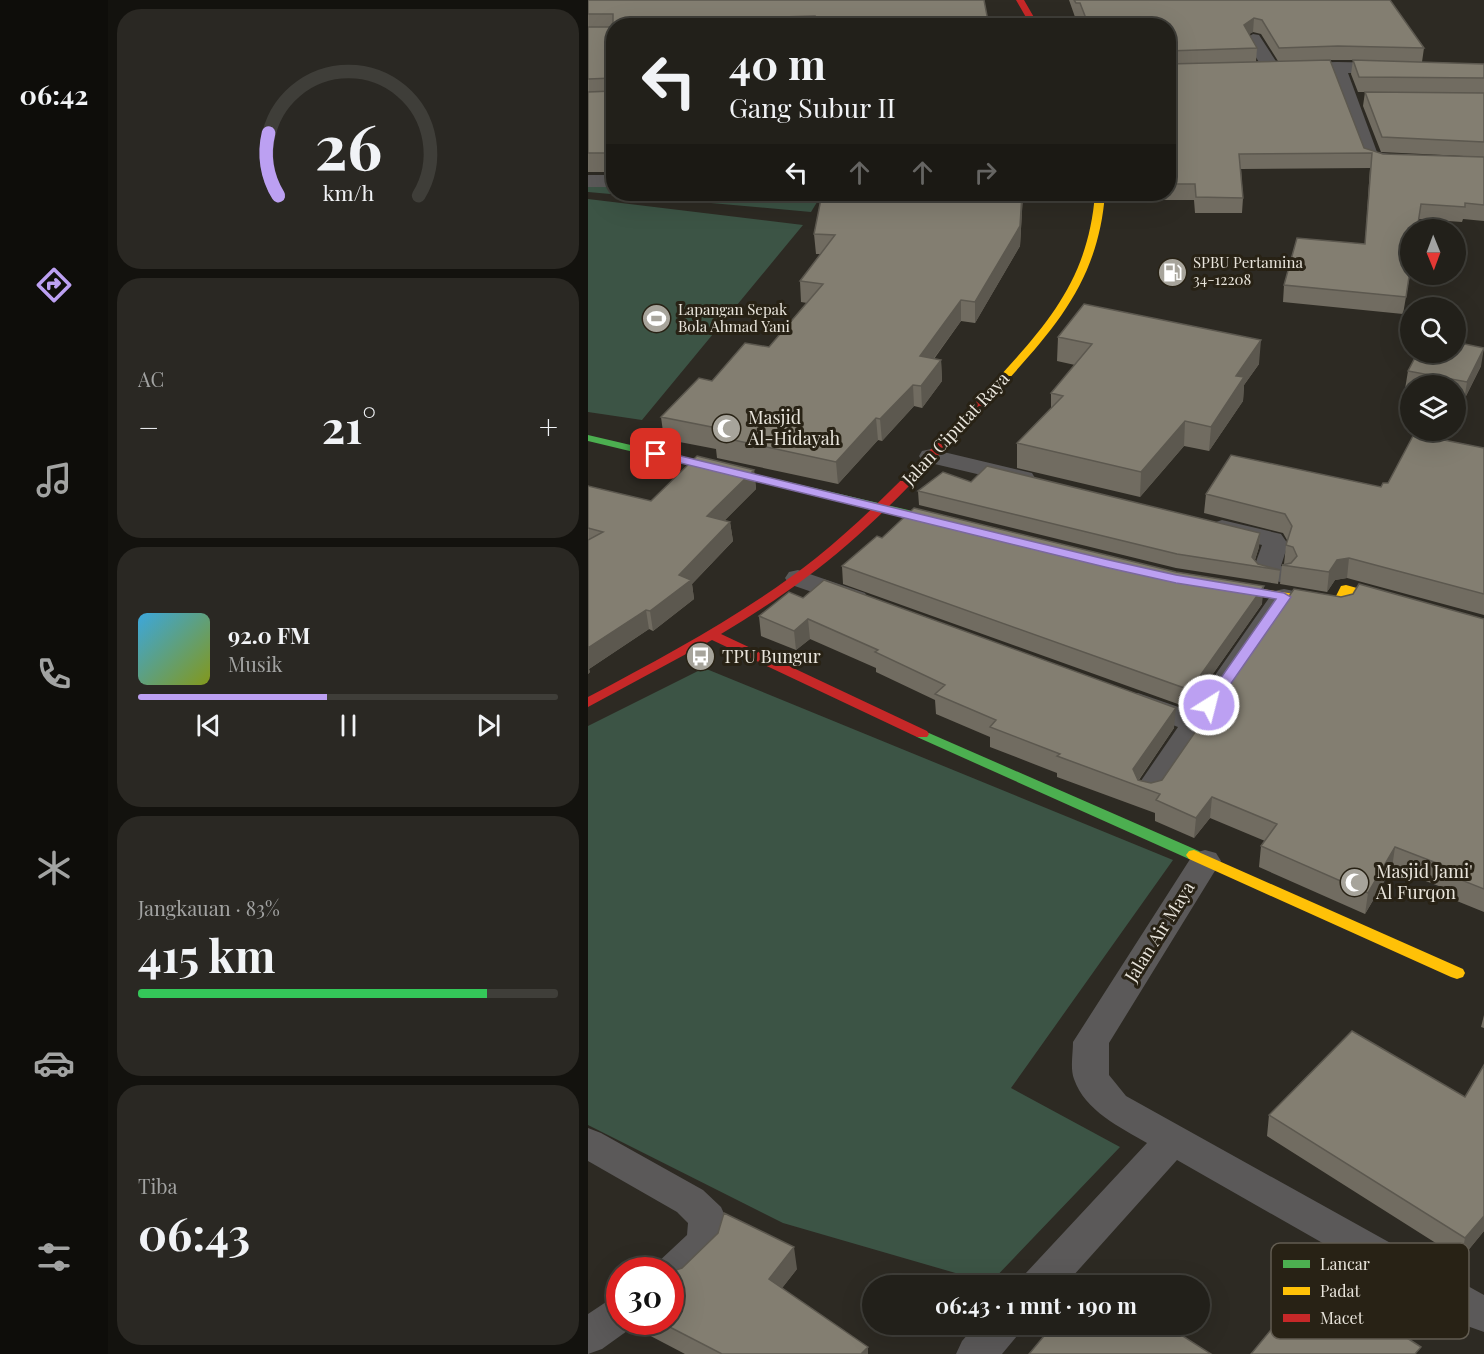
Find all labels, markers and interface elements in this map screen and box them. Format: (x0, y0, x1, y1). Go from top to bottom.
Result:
text: 40 m (729, 35, 826, 91)
icon: left (630, 42, 708, 120)
text: 06:42 (20, 76, 88, 112)
text: Gang Subur II (729, 89, 896, 125)
text: 26 (314, 102, 382, 186)
icon: left (780, 156, 813, 189)
icon: ahead (843, 156, 876, 189)
icon: ahead (906, 156, 939, 189)
icon: right (969, 156, 1002, 189)
text: km/h (322, 178, 374, 206)
north arrow (1400, 219, 1466, 285)
map controls (1400, 219, 1466, 441)
place label: SPBU Pertamina 34-12208 (1193, 252, 1303, 289)
fuel station icon: SPBU Pertamina 34-12208 (1156, 256, 1188, 288)
icon: directions (33, 264, 75, 306)
button: search (1400, 297, 1466, 363)
place label: Lapangan Sepak Bola Ahmad Yani (678, 299, 791, 336)
sports icon: Lapangan Sepak Bola Ahmad Yani (641, 303, 673, 335)
text: AC (138, 365, 164, 392)
street label: Jalan Ciputat Raya (896, 366, 1014, 491)
button: layers (1400, 375, 1466, 441)
text: 21° (322, 395, 376, 455)
text: − (138, 404, 159, 448)
text: + (539, 404, 558, 448)
place label: Masjid Al-Hidayah (747, 405, 841, 450)
mosque icon: Masjid Al-Hidayah (711, 412, 743, 444)
pin (630, 428, 681, 479)
icon: arrive (639, 437, 672, 470)
icon: music (33, 459, 75, 501)
text: 92.0 FM (228, 620, 310, 650)
bus stop icon: TPU Bungur (685, 641, 717, 673)
place label: TPU Bungur (722, 644, 821, 668)
text: Musik (228, 650, 283, 677)
icon: phone (33, 653, 75, 695)
position arrow (1177, 673, 1241, 737)
icon: previous (192, 709, 225, 742)
icon: pause (332, 709, 365, 742)
icon: next (472, 709, 505, 742)
icon: climate (33, 847, 75, 889)
place label: Masjid Jami' Al Furqon (1375, 859, 1473, 904)
mosque icon: Masjid Jami' Al Furqon (1339, 866, 1371, 898)
street label: Jalan Air Maya (1118, 877, 1200, 987)
text: Jangkauan · 83% (138, 894, 280, 921)
text: 415 km (138, 924, 275, 984)
icon: car (33, 1042, 75, 1084)
text: Tiba (138, 1172, 178, 1199)
text: 06:43 (138, 1202, 250, 1262)
icon: filters (33, 1236, 75, 1278)
legend (1271, 1243, 1469, 1339)
text: Lancar (1320, 1253, 1370, 1274)
speed limit sign: 30 (606, 1257, 684, 1335)
text: Padat (1320, 1280, 1360, 1301)
text: 06:43 · 1 mnt · 190 m (935, 1290, 1137, 1320)
text: Macet (1320, 1307, 1364, 1328)

